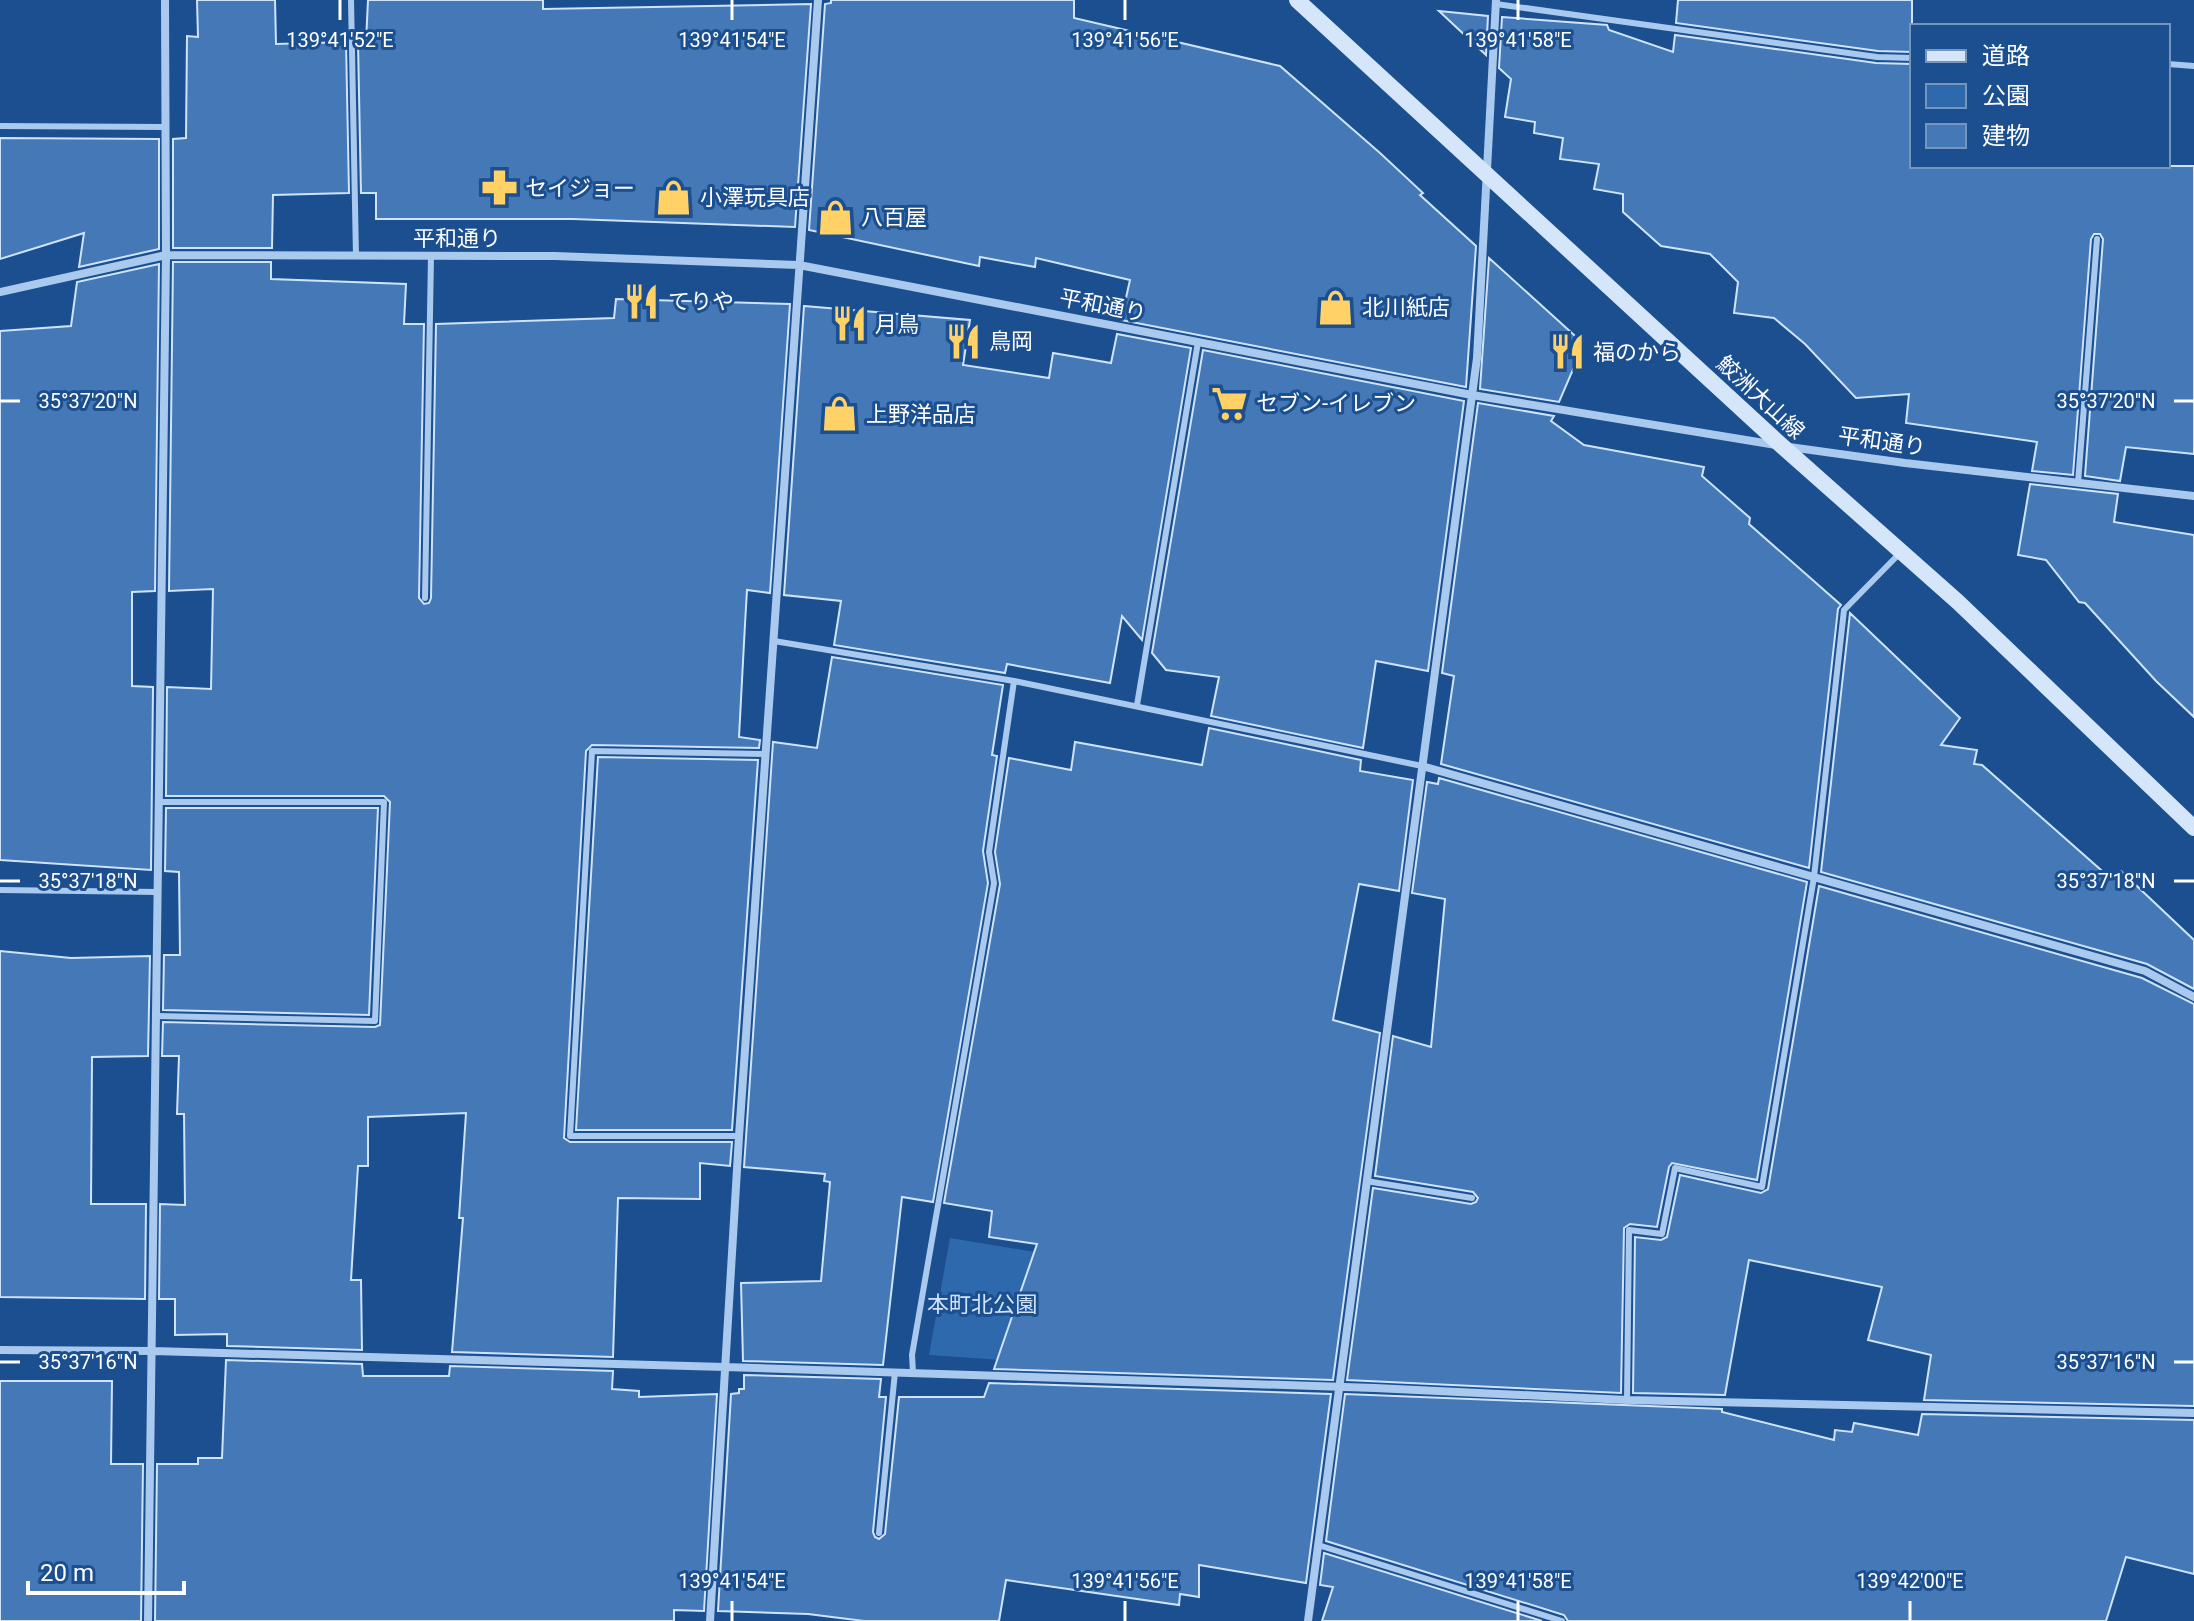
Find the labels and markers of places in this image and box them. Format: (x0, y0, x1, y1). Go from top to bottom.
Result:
pharmacy icon: セイジョー (480, 169, 518, 207)
place label: セイジョー (525, 176, 635, 201)
shop icon: 小澤玩具店 (655, 178, 693, 216)
place label: 小澤玩具店 (700, 185, 810, 210)
shop icon: 八百屋 (816, 198, 854, 236)
place label: 八百屋 (861, 205, 927, 230)
restaurant icon: てりや (623, 282, 661, 320)
shop icon: 北川紙店 (1317, 288, 1355, 326)
place label: てりや (668, 289, 734, 314)
place label: 北川紙店 (1362, 295, 1450, 320)
restaurant icon: 月鳥 (830, 305, 868, 343)
place label: 月鳥 (875, 312, 919, 337)
restaurant icon: 鳥岡 (944, 322, 982, 360)
place label: 鳥岡 (989, 329, 1033, 354)
restaurant icon: 福のから (1548, 333, 1586, 371)
place label: 福のから (1593, 340, 1681, 365)
supermarket icon: セブン-イレブン (1211, 384, 1249, 422)
place label: セブン-イレブン (1256, 391, 1416, 416)
shop icon: 上野洋品店 (821, 395, 859, 433)
place label: 上野洋品店 (866, 402, 976, 427)

